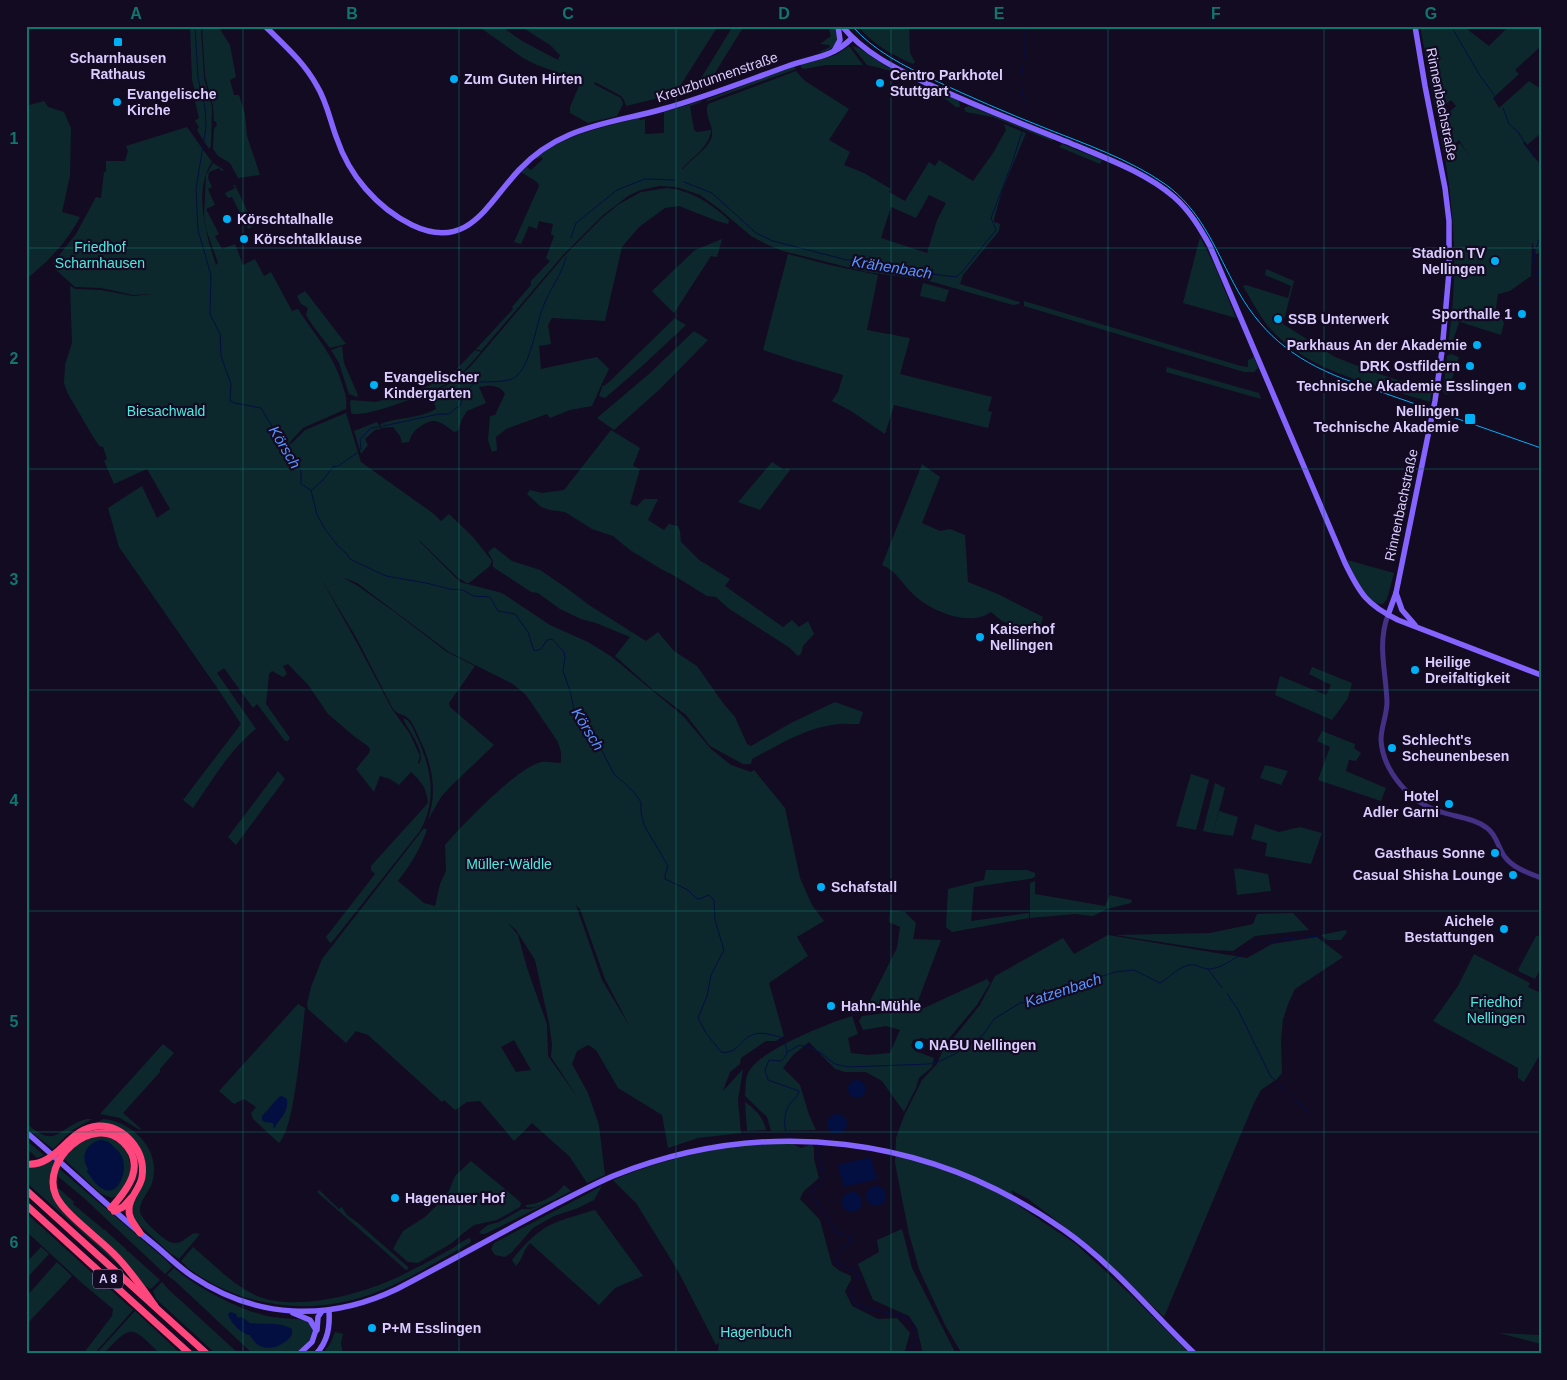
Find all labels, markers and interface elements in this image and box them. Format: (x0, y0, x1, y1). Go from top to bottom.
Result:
text: A (130, 5, 142, 22)
text: B (346, 5, 358, 22)
text: C (562, 5, 574, 22)
text: D (778, 5, 790, 22)
text: E (994, 5, 1005, 22)
text: F (1211, 5, 1221, 22)
text: G (1425, 5, 1437, 22)
marker: Scharnhausen Rathaus (112, 36, 124, 48)
street label: Rinnenbachstraße (1423, 46, 1461, 162)
street label: Kreuzbrunnenstraße (654, 49, 780, 105)
place label: Scharnhausen Rathaus (70, 50, 166, 82)
place label: Centro Parkhotel Stuttgart (890, 67, 1003, 99)
place label: Zum Guten Hirten (464, 71, 582, 87)
marker: Zum Guten Hirten (448, 73, 460, 85)
marker: Centro Parkhotel Stuttgart (874, 77, 886, 89)
place label: Evangelische Kirche (127, 86, 217, 118)
marker: Evangelische Kirche (111, 96, 123, 108)
text: 1 (10, 130, 19, 147)
place label: Körschtalhalle (237, 211, 334, 227)
marker: Körschtalhalle (221, 213, 233, 225)
place label: Körschtalklause (254, 231, 362, 247)
marker: Körschtalklause (238, 233, 250, 245)
park label: Friedhof Scharnhausen (55, 239, 145, 271)
place label: Stadion TV Nellingen (1412, 245, 1486, 277)
water label: Krähenbach (851, 252, 933, 282)
marker: Stadion TV Nellingen (1489, 255, 1501, 267)
place label: Sporthalle 1 (1432, 306, 1512, 322)
marker: Sporthalle 1 (1516, 308, 1528, 320)
place label: SSB Unterwerk (1288, 311, 1389, 327)
marker: SSB Unterwerk (1272, 313, 1284, 325)
place label: Parkhaus An der Akademie (1287, 337, 1467, 353)
marker: Parkhaus An der Akademie (1471, 339, 1483, 351)
text: 2 (10, 350, 19, 367)
place label: DRK Ostfildern (1360, 358, 1460, 374)
marker: DRK Ostfildern (1464, 360, 1476, 372)
place label: Evangelischer Kindergarten (384, 369, 479, 401)
place label: Technische Akademie Esslingen (1296, 378, 1512, 394)
marker: Evangelischer Kindergarten (368, 379, 380, 391)
marker: Technische Akademie Esslingen (1516, 380, 1528, 392)
park label: Biesachwald (127, 403, 205, 419)
place label: Nellingen Technische Akademie (1313, 403, 1459, 435)
marker: Nellingen Technische Akademie (1463, 412, 1477, 426)
water label: Körsch (266, 423, 304, 471)
street label: Rinnenbachstraße (1381, 447, 1421, 563)
text: 3 (10, 571, 19, 588)
place label: Kaiserhof Nellingen (990, 621, 1055, 653)
marker: Kaiserhof Nellingen (974, 631, 986, 643)
place label: Heilige Dreifaltigkeit (1425, 654, 1510, 686)
marker: Heilige Dreifaltigkeit (1409, 664, 1421, 676)
water label: Körsch (568, 705, 608, 753)
place label: Schlecht's Scheunenbesen (1402, 732, 1509, 764)
marker: Schlecht's Scheunenbesen (1386, 742, 1398, 754)
place label: Hotel Adler Garni (1363, 788, 1439, 820)
text: 4 (10, 792, 19, 809)
marker: Hotel Adler Garni (1443, 798, 1455, 810)
place label: Gasthaus Sonne (1375, 845, 1485, 861)
marker: Gasthaus Sonne (1489, 847, 1501, 859)
park label: Müller-Wäldle (466, 856, 552, 872)
place label: Casual Shisha Lounge (1353, 867, 1503, 883)
marker: Casual Shisha Lounge (1507, 869, 1519, 881)
place label: Schafstall (831, 879, 897, 895)
marker: Schafstall (815, 881, 827, 893)
place label: Aichele Bestattungen (1405, 913, 1494, 945)
marker: Aichele Bestattungen (1498, 923, 1510, 935)
water label: Katzenbach (1023, 970, 1103, 1010)
park label: Friedhof Nellingen (1467, 994, 1525, 1026)
place label: Hahn-Mühle (841, 998, 921, 1014)
marker: Hahn-Mühle (825, 1000, 837, 1012)
text: 5 (10, 1013, 19, 1030)
place label: NABU Nellingen (929, 1037, 1036, 1053)
marker: NABU Nellingen (913, 1039, 925, 1051)
place label: Hagenauer Hof (405, 1190, 505, 1206)
marker: Hagenauer Hof (389, 1192, 401, 1204)
text: 6 (10, 1234, 19, 1251)
road number: A 8 (93, 1270, 123, 1288)
place label: P+M Esslingen (382, 1320, 481, 1336)
marker: P+M Esslingen (366, 1322, 378, 1334)
park label: Hagenbuch (720, 1324, 792, 1340)

